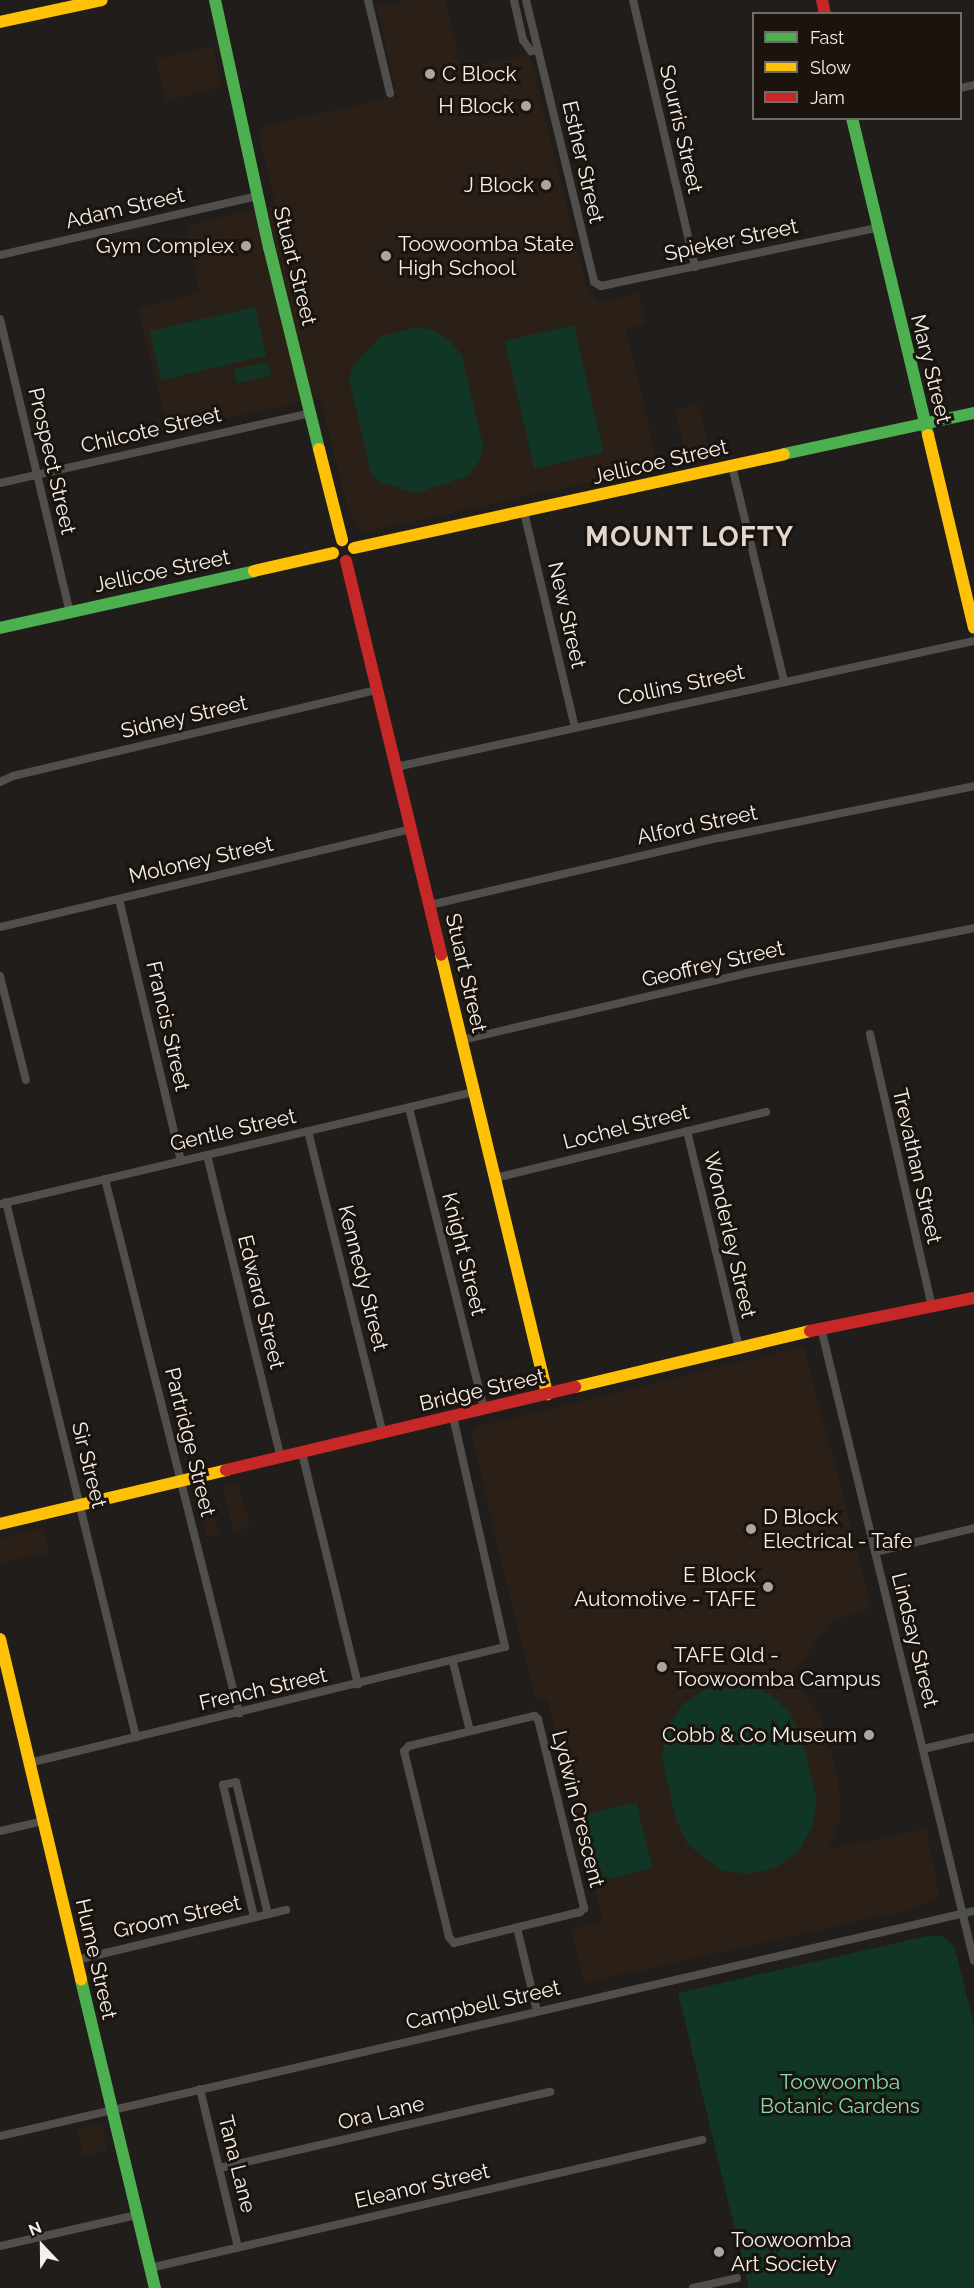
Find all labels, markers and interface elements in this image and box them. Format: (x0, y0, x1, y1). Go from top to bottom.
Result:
legend (752, 12, 962, 120)
text: Fast (810, 27, 844, 48)
text: Slow (810, 57, 851, 78)
place label: C Block (442, 61, 517, 87)
street label: Sourris Street (654, 62, 708, 196)
marker: C Block (423, 67, 437, 81)
text: Jam (810, 87, 845, 108)
place label: H Block (438, 93, 514, 119)
street label: Esther Street (557, 98, 609, 226)
marker: H Block (519, 99, 533, 113)
place label: J Block (464, 172, 534, 198)
marker: J Block (539, 178, 553, 192)
street label: Adam Street (63, 182, 187, 234)
street label: Stuart Street (268, 204, 322, 328)
street label: Spieker Street (662, 213, 800, 267)
place label: Toowoomba State High School (398, 231, 574, 281)
place label: Gym Complex (96, 233, 234, 259)
marker: Gym Complex (239, 239, 253, 253)
marker: Toowoomba State High School (379, 249, 393, 263)
street label: Mary Street (905, 312, 957, 426)
street label: Prospect Street (23, 385, 81, 537)
street label: Chilcote Street (78, 402, 224, 458)
street label: Jellicoe Street (590, 434, 730, 490)
district label: MOUNT LOFTY (585, 521, 795, 553)
street label: Jellicoe Street (92, 544, 232, 598)
street label: New Street (542, 559, 592, 671)
street label: Collins Street (615, 659, 747, 711)
street label: Sidney Street (118, 690, 250, 744)
street label: Alford Street (634, 800, 760, 850)
street label: Moloney Street (126, 831, 276, 889)
street label: Stuart Street (440, 911, 492, 1035)
street label: Geoffrey Street (639, 935, 787, 993)
street label: Francis Street (141, 959, 195, 1093)
street label: Trevathan Street (887, 1086, 947, 1246)
street label: Lochel Street (560, 1099, 692, 1155)
street label: Gentle Street (168, 1103, 298, 1157)
street label: Wonderley Street (699, 1149, 761, 1321)
street label: Knight Street (437, 1190, 491, 1318)
street label: Kennedy Street (333, 1202, 393, 1354)
street label: Edward Street (232, 1232, 290, 1372)
street label: Bridge Street (417, 1363, 547, 1417)
street label: Partridge Street (159, 1365, 221, 1519)
street label: Sir Street (66, 1419, 112, 1511)
place label: D Block Electrical - Tafe (763, 1504, 913, 1554)
marker: D Block Electrical - Tafe (744, 1522, 758, 1536)
place label: E Block Automotive - TAFE (574, 1562, 756, 1612)
street label: Lindsay Street (886, 1570, 944, 1710)
marker: E Block Automotive - TAFE (761, 1580, 775, 1594)
place label: TAFE Qld - Toowoomba Campus (674, 1642, 881, 1692)
marker: TAFE Qld - Toowoomba Campus (655, 1660, 669, 1674)
street label: French Street (197, 1662, 329, 1716)
place label: Cobb & Co Museum (662, 1722, 857, 1748)
street label: Lydwin Crescent (546, 1728, 610, 1890)
marker: Cobb & Co Museum (862, 1728, 876, 1742)
street label: Groom Street (111, 1890, 243, 1944)
street label: Hume Street (70, 1896, 122, 2022)
street label: Campbell Street (403, 1975, 563, 2035)
park label: Toowoomba Botanic Gardens (760, 2069, 920, 2119)
street label: Ora Lane (335, 2091, 427, 2135)
street label: Tana Lane (213, 2113, 261, 2215)
street label: Eleanor Street (352, 2158, 492, 2214)
north arrow (12, 2216, 72, 2276)
text: N (26, 2218, 44, 2240)
place label: Toowoomba Art Society (731, 2227, 851, 2277)
marker: Toowoomba Art Society (712, 2245, 726, 2259)

